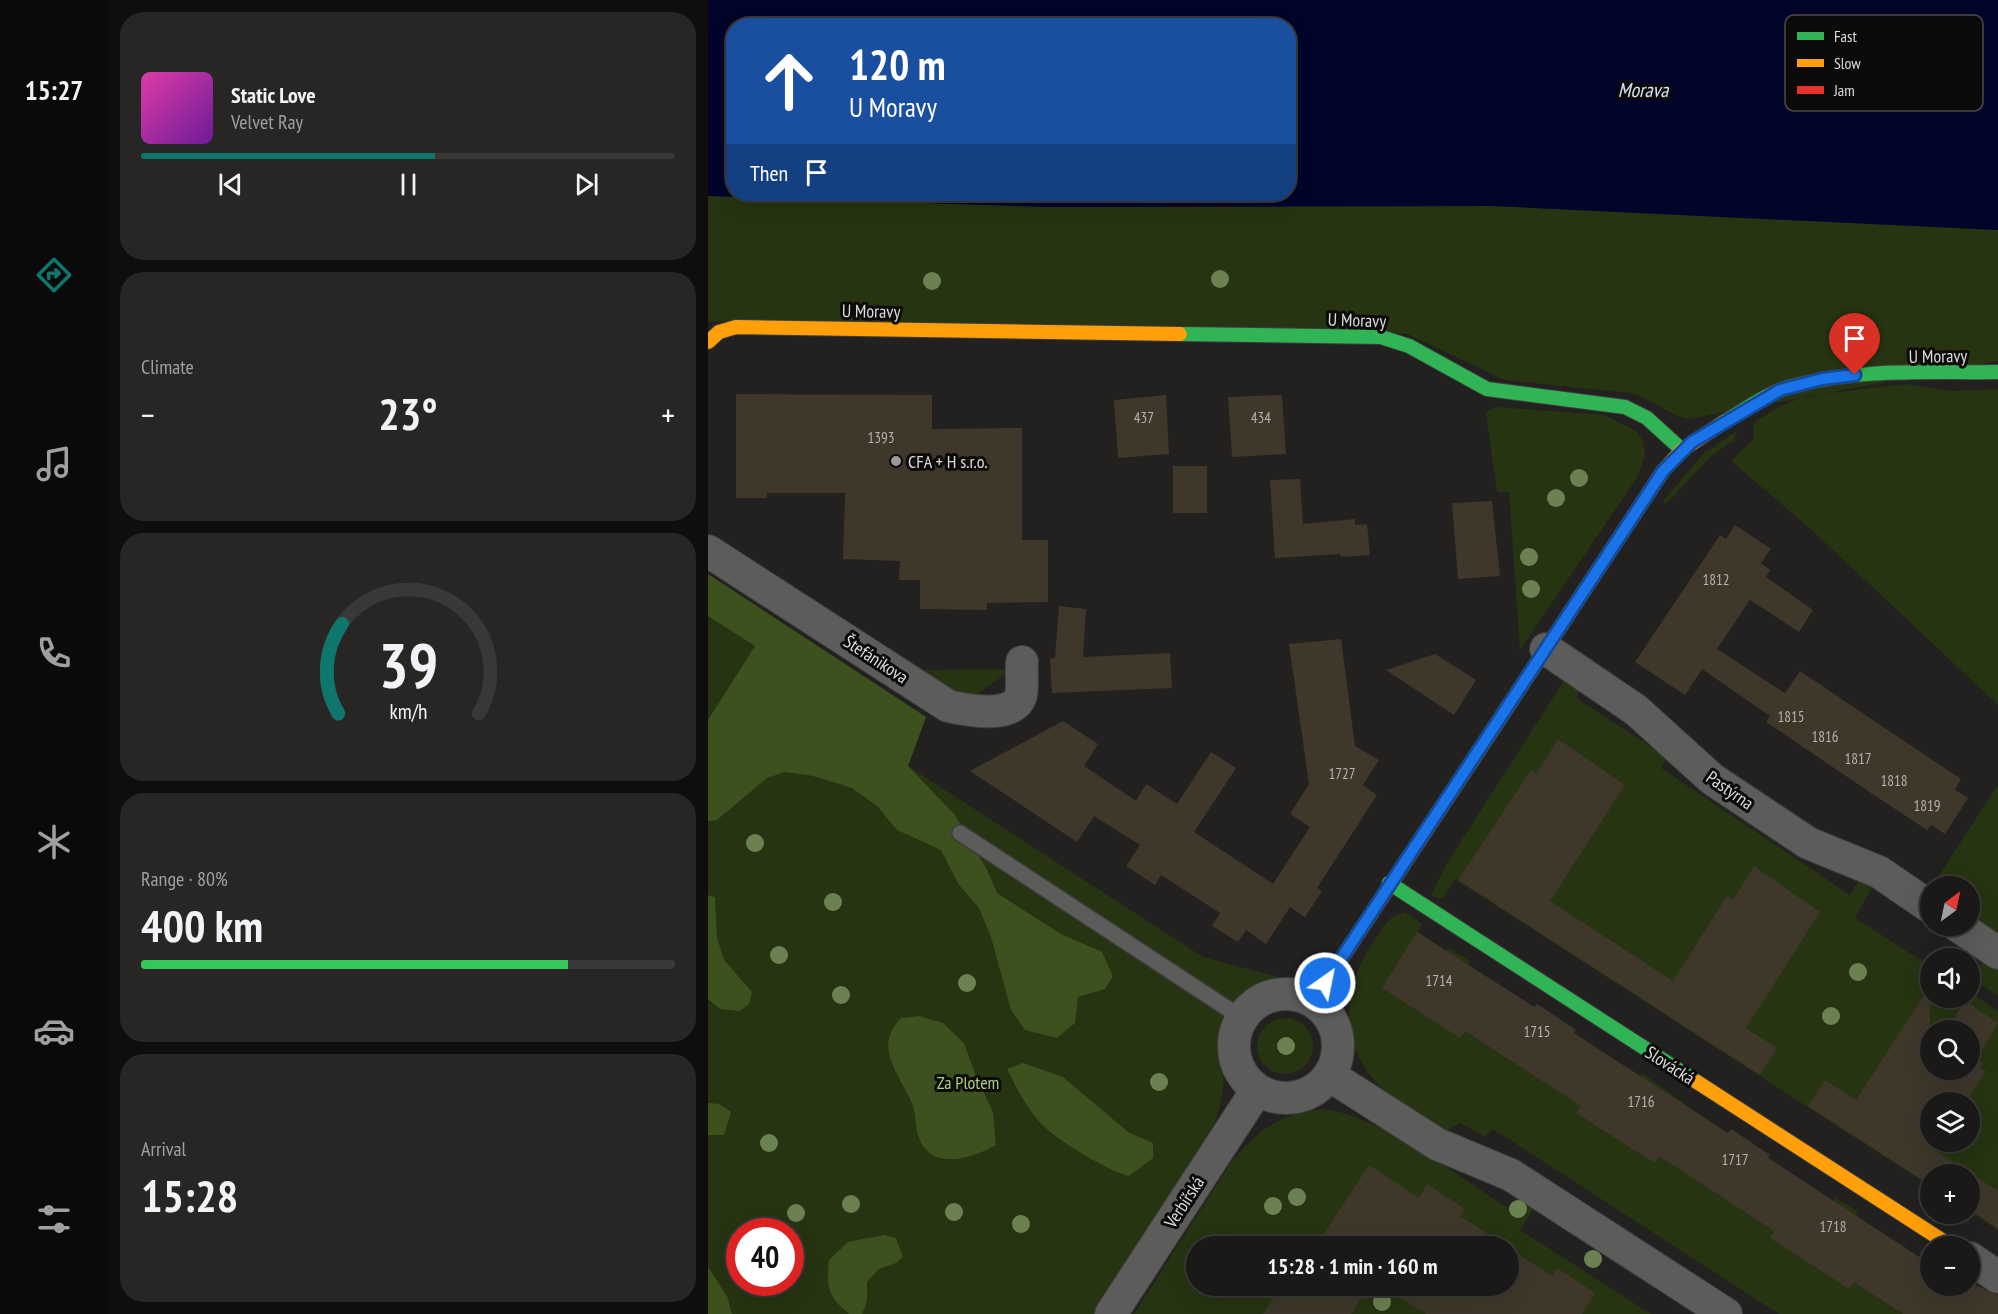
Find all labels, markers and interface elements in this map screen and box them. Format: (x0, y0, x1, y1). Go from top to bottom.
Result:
legend (1785, 15, 1983, 111)
text: Fast (1834, 26, 1857, 46)
text: 120 m (849, 37, 946, 92)
icon: ahead (750, 42, 828, 120)
text: Slow (1834, 53, 1861, 73)
text: 15:27 (25, 73, 83, 107)
water label: Morava (1618, 77, 1669, 103)
text: Jam (1833, 80, 1855, 100)
text: Static Love (231, 81, 316, 109)
text: U Moravy (849, 90, 937, 124)
text: Velvet Ray (231, 109, 303, 135)
icon: arrive (800, 156, 833, 189)
text: Then (750, 159, 788, 187)
icon: previous (214, 168, 247, 201)
icon: pause (392, 168, 425, 201)
icon: next (570, 168, 603, 201)
icon: directions (33, 254, 75, 296)
street label: U Moravy (842, 299, 901, 323)
street label: U Moravy (1327, 307, 1387, 333)
pin (1829, 313, 1880, 375)
icon: arrive (1838, 322, 1871, 355)
street label: U Moravy (1909, 344, 1968, 368)
text: Climate (141, 354, 194, 380)
text: 23° (378, 384, 438, 442)
text: − (141, 393, 155, 436)
text: + (661, 393, 675, 436)
house number: 437 (1134, 408, 1154, 427)
house number: 434 (1251, 408, 1271, 427)
house number: 1393 (867, 428, 895, 447)
icon: music (33, 443, 75, 485)
place label: CFA + H s.r.o. (908, 450, 988, 473)
marker: CFA + H s.r.o. (889, 454, 903, 468)
house number: 1812 (1702, 570, 1730, 589)
text: 39 (378, 624, 438, 705)
street label: Štefánikova (839, 630, 913, 688)
icon: phone (33, 632, 75, 674)
text: km/h (389, 697, 427, 725)
house number: 1815 (1777, 707, 1805, 726)
house number: 1816 (1811, 727, 1839, 746)
house number: 1817 (1844, 749, 1872, 768)
house number: 1727 (1328, 764, 1356, 783)
street label: Pastýrna (1702, 766, 1758, 814)
house number: 1818 (1880, 771, 1908, 790)
house number: 1819 (1913, 796, 1941, 815)
icon: climate (33, 821, 75, 863)
text: Range · 80% (141, 866, 228, 892)
north arrow (1920, 876, 1980, 936)
map controls (1920, 876, 1980, 1296)
text: 400 km (141, 896, 263, 954)
button: sound (1920, 948, 1980, 1008)
position arrow (1293, 951, 1357, 1015)
house number: 1714 (1425, 971, 1453, 990)
icon: car (33, 1010, 75, 1052)
button: search (1920, 1020, 1980, 1080)
house number: 1715 (1523, 1022, 1551, 1041)
street label: Slovácká (1641, 1041, 1699, 1089)
park label: Za Plotem (937, 1071, 999, 1094)
house number: 1716 (1627, 1092, 1655, 1111)
button: layers (1920, 1092, 1980, 1152)
text: Arrival (141, 1136, 186, 1162)
house number: 1717 (1721, 1150, 1749, 1169)
button: + (1920, 1164, 1980, 1224)
text: 15:28 (141, 1166, 238, 1224)
street label: Verbířská (1158, 1172, 1209, 1233)
icon: filters (33, 1198, 75, 1240)
house number: 1718 (1819, 1217, 1847, 1236)
speed limit sign: 40 (726, 1218, 804, 1296)
button: − (1920, 1236, 1980, 1296)
text: 15:28 · 1 min · 160 m (1267, 1252, 1438, 1280)

